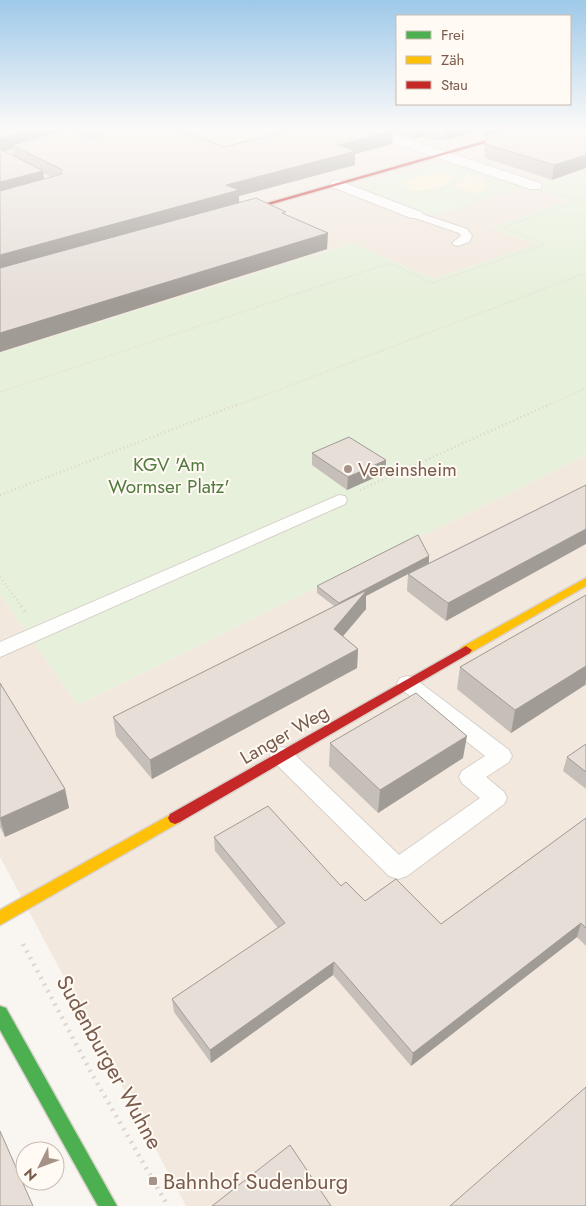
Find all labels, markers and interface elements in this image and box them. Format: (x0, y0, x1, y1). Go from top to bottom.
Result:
legend (396, 15, 571, 105)
text: Frei (441, 24, 465, 46)
text: Zäh (441, 49, 464, 71)
text: Stau (441, 74, 468, 96)
park label: KGV 'Am Wormser Platz' (108, 451, 230, 500)
place label: Vereinsheim (358, 456, 457, 483)
marker: Vereinsheim (342, 463, 354, 475)
street label: Langer Weg (235, 698, 334, 771)
street label: Sudenburger Wuhne (49, 969, 171, 1155)
north arrow (15, 1141, 65, 1191)
text: N (19, 1164, 41, 1186)
place label: Bahnhof Sudenburg (163, 1165, 348, 1197)
marker: Bahnhof Sudenburg (147, 1175, 159, 1187)

